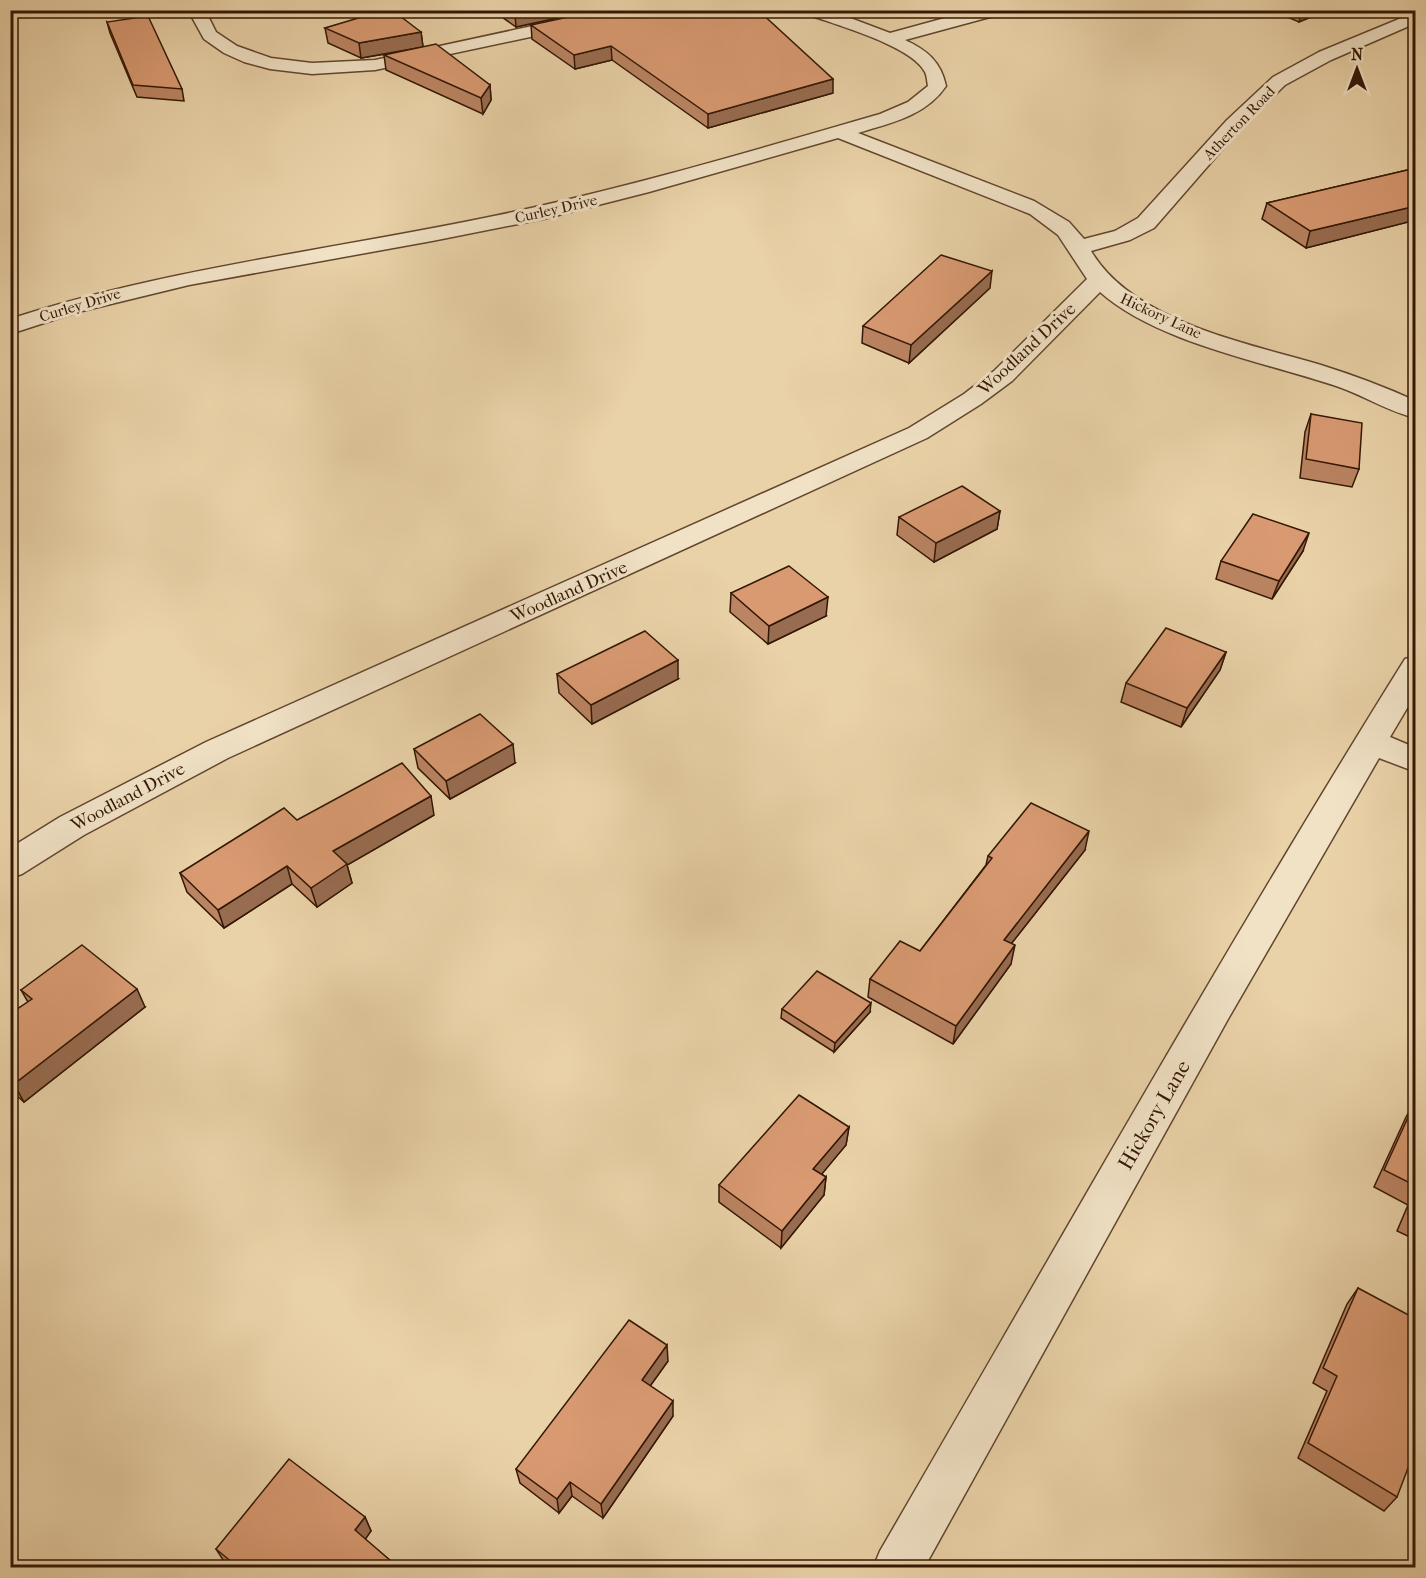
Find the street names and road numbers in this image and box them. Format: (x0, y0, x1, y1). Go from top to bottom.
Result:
street label: Atherton Road (1199, 82, 1279, 164)
street label: Curley Drive (513, 191, 599, 227)
street label: Curley Drive (37, 284, 123, 326)
street label: Hickory Lane (1118, 289, 1205, 343)
street label: Woodland Drive (973, 298, 1080, 400)
street label: Woodland Drive (506, 557, 631, 628)
street label: Woodland Drive (67, 758, 189, 836)
street label: Hickory Lane (1113, 1056, 1195, 1174)

